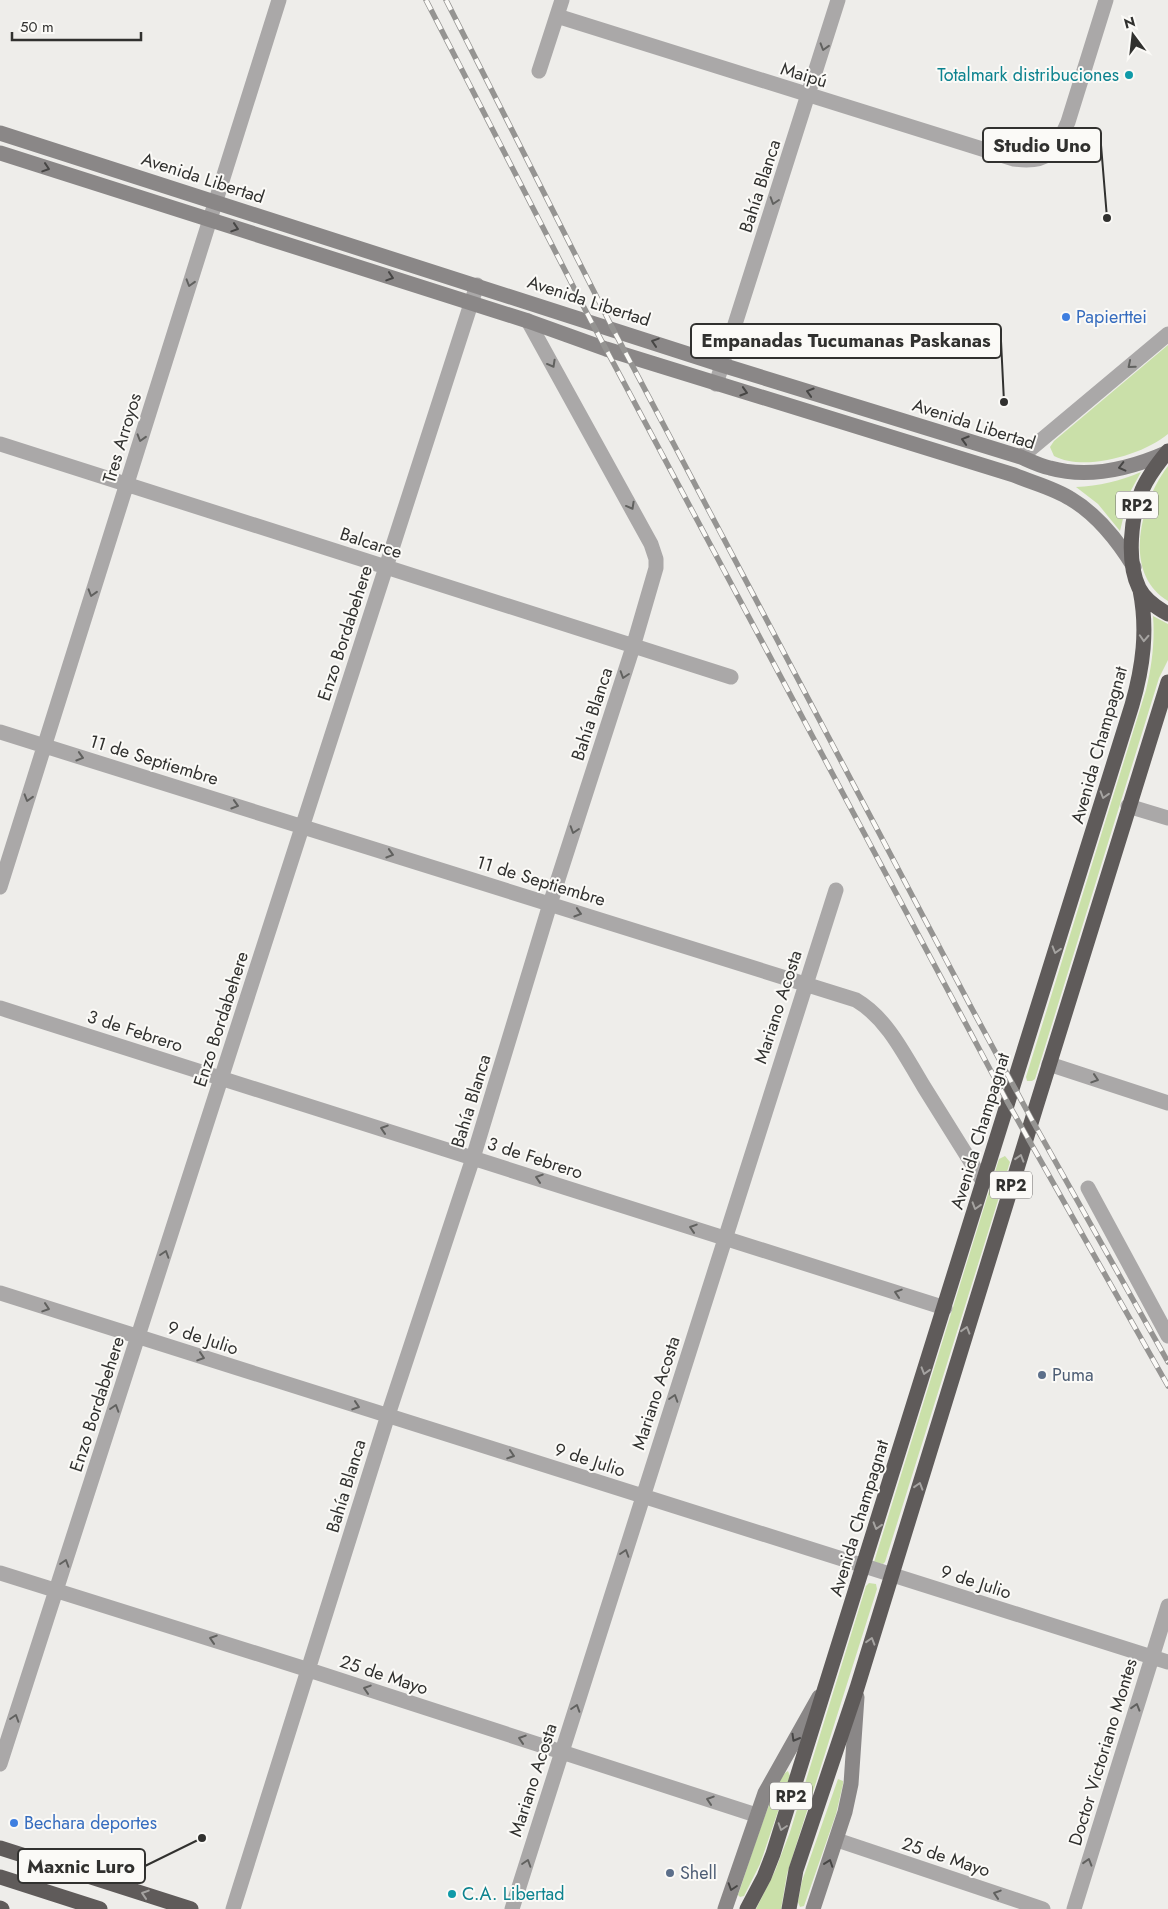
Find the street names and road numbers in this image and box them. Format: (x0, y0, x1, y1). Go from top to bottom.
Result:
street label: Maipú (777, 56, 831, 94)
street label: Bahía Blanca (733, 136, 787, 236)
street label: Avenida Libertad (138, 146, 268, 210)
street label: Avenida Libertad (524, 269, 654, 333)
street label: Tres Arroyos (96, 390, 148, 486)
street label: Avenida Libertad (909, 392, 1039, 456)
road number: RP2 (1116, 492, 1158, 518)
street label: Balcarce (337, 521, 405, 565)
street label: Enzo Bordabehere (311, 562, 379, 704)
street label: Avenida Champagnat (1064, 663, 1134, 827)
street label: Bahía Blanca (565, 664, 619, 764)
street label: 11 de Septiembre (86, 728, 222, 792)
street label: 11 de Septiembre (473, 849, 609, 913)
street label: Mariano Acosta (747, 947, 809, 1067)
street label: Enzo Bordabehere (187, 948, 255, 1090)
street label: 3 de Febrero (84, 1003, 186, 1059)
street label: Avenida Champagnat (944, 1049, 1016, 1212)
street label: Bahía Blanca (444, 1051, 498, 1151)
street label: 3 de Febrero (484, 1130, 586, 1186)
road number: RP2 (990, 1172, 1032, 1198)
street label: 9 de Julio (164, 1314, 242, 1362)
street label: Enzo Bordabehere (63, 1333, 131, 1475)
street label: Mariano Acosta (625, 1333, 687, 1453)
street label: Bahía Blanca (319, 1436, 373, 1536)
street label: 9 de Julio (551, 1436, 629, 1484)
street label: Avenida Champagnat (823, 1436, 895, 1599)
street label: 9 de Julio (937, 1558, 1015, 1606)
street label: 25 de Mayo (337, 1649, 432, 1702)
street label: Doctor Victoriano Montes (1062, 1655, 1144, 1849)
street label: Mariano Acosta (502, 1720, 564, 1840)
road number: RP2 (770, 1782, 812, 1810)
street label: 25 de Mayo (899, 1831, 994, 1884)

